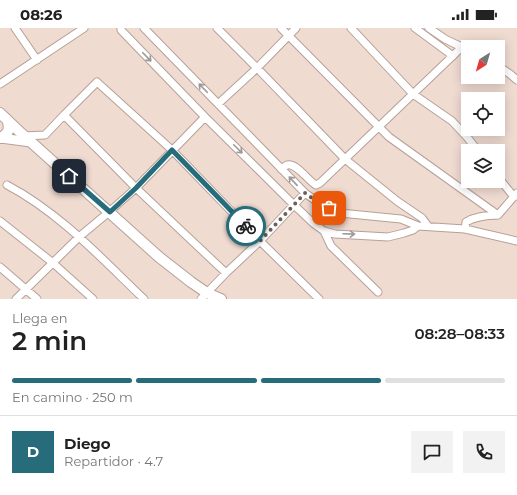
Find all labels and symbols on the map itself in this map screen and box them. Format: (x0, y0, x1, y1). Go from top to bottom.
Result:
north arrow (461, 40, 505, 84)
one-way arrow (142, 51, 151, 61)
one-way arrow (198, 83, 208, 93)
one-way arrow (233, 144, 243, 154)
pin (52, 159, 86, 193)
one-way arrow (288, 176, 298, 186)
pin (312, 191, 346, 225)
courier (226, 206, 266, 246)
one-way arrow (342, 231, 355, 238)

